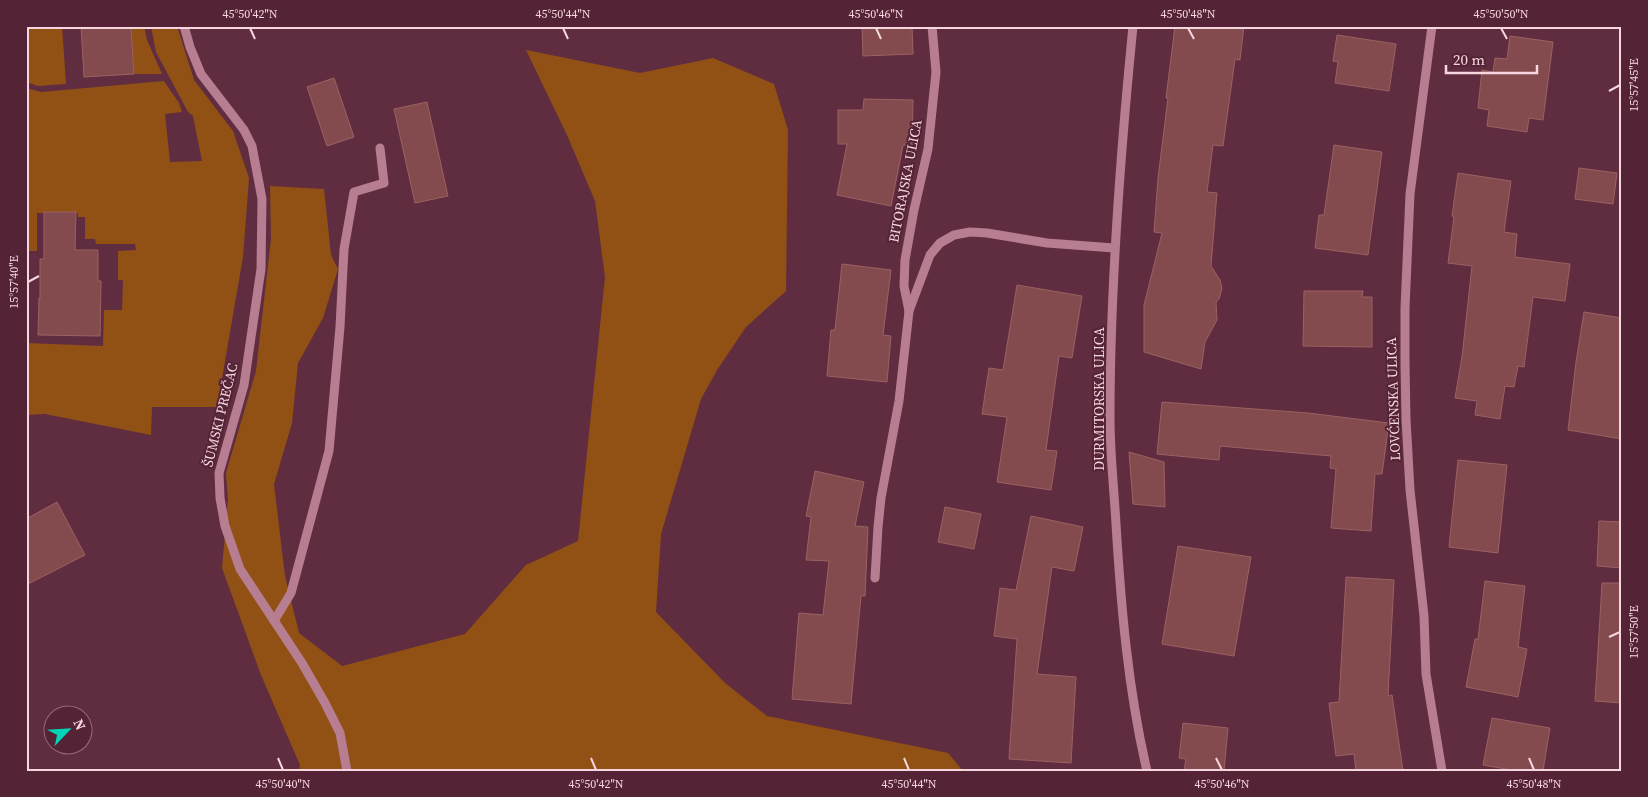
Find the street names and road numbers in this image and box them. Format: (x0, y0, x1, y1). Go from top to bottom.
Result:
street label: BITORAJSKA ULICA (883, 117, 927, 244)
street label: DURMITORSKA ULICA (1089, 327, 1109, 471)
street label: LOVĆENSKA ULICA (1381, 336, 1405, 461)
street label: ŠUMSKI PREČAC (197, 361, 243, 469)

